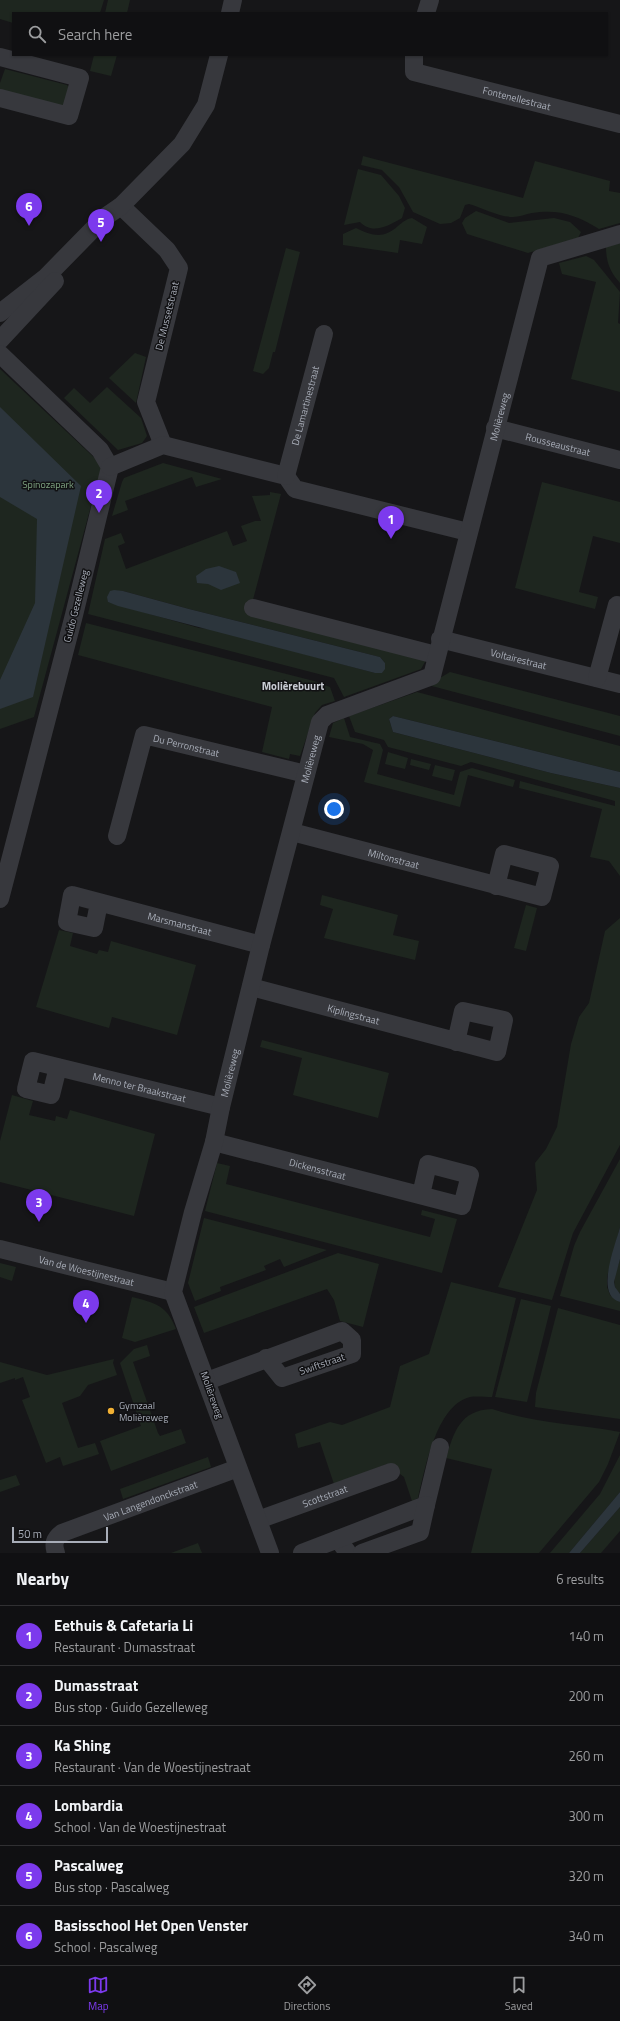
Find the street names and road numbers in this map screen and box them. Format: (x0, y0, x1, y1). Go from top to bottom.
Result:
street label: Fontenellestraat (481, 82, 553, 114)
street label: De Mussetstraat (151, 280, 183, 352)
street label: De Lamartinestraat (287, 364, 323, 447)
street label: Molièreweg (486, 391, 512, 442)
street label: Rousseaustraat (524, 429, 593, 460)
street label: Guido Gezelleweg (60, 568, 92, 644)
street label: Voltairestraat (489, 644, 549, 673)
street label: Du Perronstraat (152, 730, 221, 760)
street label: Molièreweg (297, 733, 324, 785)
street label: Miltonstraat (366, 845, 421, 872)
street label: Marsmanstraat (146, 908, 214, 939)
street label: Kiplingstraat (326, 1000, 382, 1028)
street label: Molièreweg (216, 1047, 243, 1098)
street label: Menno ter Braakstraat (91, 1068, 188, 1106)
street label: Dickensstraat (288, 1154, 348, 1183)
street label: Van de Woestijnestraat (37, 1251, 136, 1290)
street label: Swiftstraat (297, 1349, 347, 1379)
street label: Molièreweg (197, 1369, 227, 1421)
street label: Van Langendonckstraat (101, 1476, 200, 1525)
street label: Scottstraat (300, 1481, 350, 1511)

